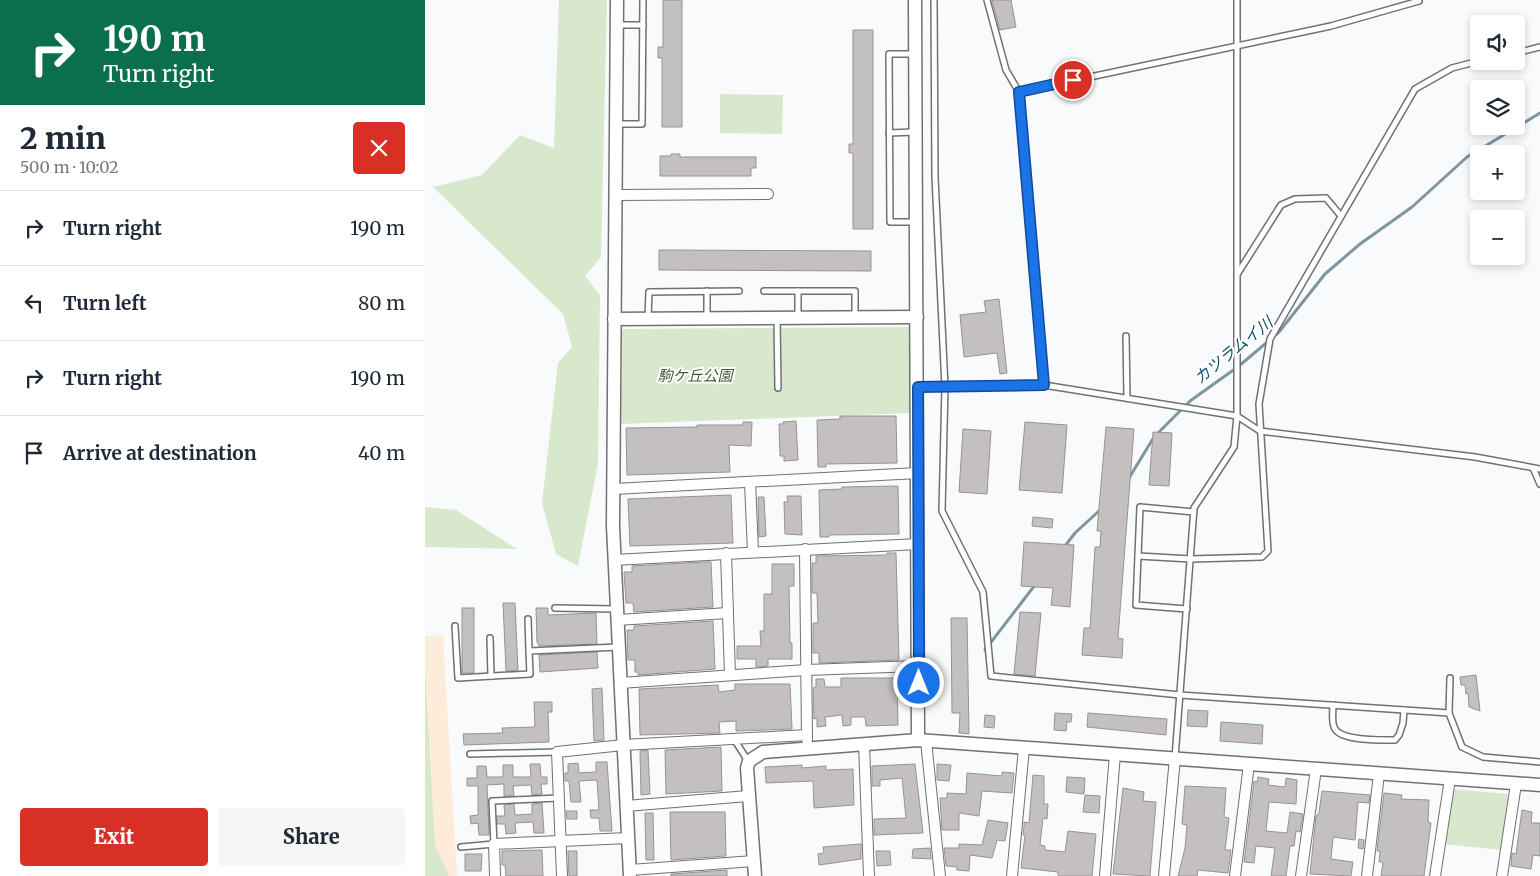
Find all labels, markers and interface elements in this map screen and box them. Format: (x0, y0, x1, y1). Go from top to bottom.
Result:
map controls (1470, 15, 1525, 265)
button: sound (1470, 15, 1525, 70)
text: 190 m (103, 17, 206, 61)
icon: right (20, 20, 85, 85)
pin (1052, 59, 1094, 101)
text: Turn right (103, 60, 214, 88)
icon: arrive (1059, 66, 1087, 94)
button: layers (1470, 80, 1525, 135)
text: 2 min (20, 119, 106, 157)
button: close (353, 122, 405, 174)
button: + (1470, 145, 1525, 200)
text: 500 m · 10:02 (20, 157, 119, 177)
button: − (1470, 210, 1525, 265)
icon: right (20, 214, 48, 242)
text: Turn right (63, 216, 162, 240)
text: 190 m (350, 216, 405, 240)
icon: left (20, 289, 48, 317)
text: Turn left (63, 291, 147, 315)
text: 80 m (358, 291, 405, 315)
water label: カツラムイ川 (1190, 311, 1278, 388)
icon: right (20, 364, 48, 392)
text: Turn right (63, 366, 162, 390)
text: 190 m (350, 366, 405, 390)
park label: 駒ケ丘公園 (657, 366, 734, 385)
icon: arrive (20, 439, 48, 467)
text: Arrive at destination (63, 441, 257, 465)
text: 40 m (358, 441, 405, 465)
position arrow (892, 656, 944, 708)
button: Exit (20, 808, 208, 866)
button: Share (218, 808, 405, 866)

